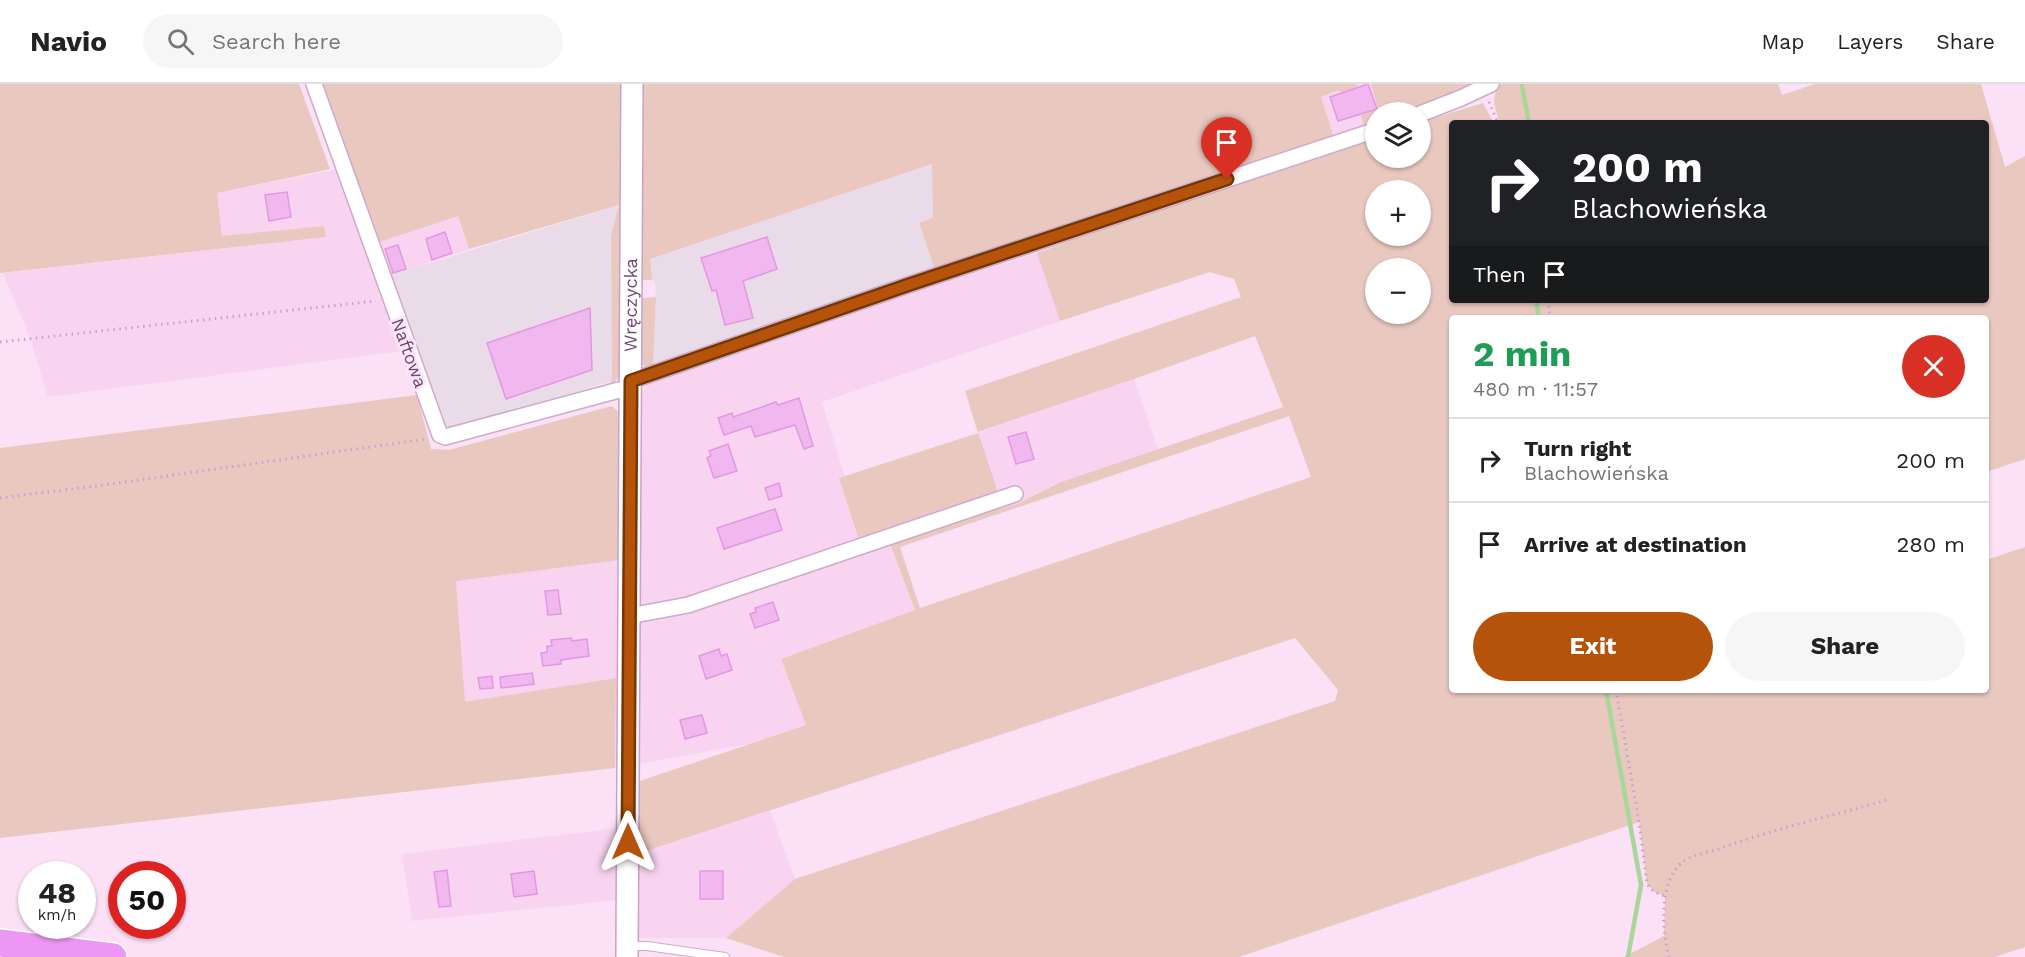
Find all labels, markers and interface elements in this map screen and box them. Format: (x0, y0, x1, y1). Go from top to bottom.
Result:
search box (143, 14, 563, 68)
text: Navio (30, 25, 107, 58)
icon: search (164, 25, 197, 58)
text: Search here (212, 29, 341, 54)
text: Map (1761, 29, 1804, 54)
text: Layers (1837, 29, 1903, 54)
text: Share (1936, 29, 1995, 54)
map controls (1365, 102, 1431, 324)
button: layers (1365, 102, 1431, 168)
pin (1201, 117, 1252, 179)
icon: arrive (1210, 126, 1243, 159)
text: 200 m (1572, 143, 1703, 192)
icon: right (1473, 144, 1551, 222)
button: + (1365, 180, 1431, 246)
text: Blachowieńska (1572, 193, 1767, 225)
street label: Wręczycka (619, 258, 641, 352)
button: − (1365, 258, 1431, 324)
icon: arrive (1538, 258, 1571, 291)
text: Then (1473, 262, 1526, 287)
street label: Naftowa (387, 315, 432, 390)
text: 2 min (1473, 333, 1571, 375)
button: close (1902, 335, 1965, 398)
text: 480 m · 11:57 (1473, 377, 1598, 401)
text: Turn right (1524, 436, 1631, 461)
icon: right (1473, 444, 1506, 477)
text: 200 m (1896, 448, 1965, 473)
text: Blachowieńska (1524, 461, 1669, 485)
icon: arrive (1473, 528, 1506, 561)
text: Arrive at destination (1524, 532, 1747, 557)
text: 280 m (1896, 532, 1965, 557)
button: Exit (1473, 612, 1713, 681)
button: Share (1725, 612, 1965, 681)
position arrow (596, 810, 660, 874)
speed limit sign: 50 (108, 861, 186, 939)
text: 48 (38, 875, 76, 910)
text: km/h (38, 906, 76, 924)

